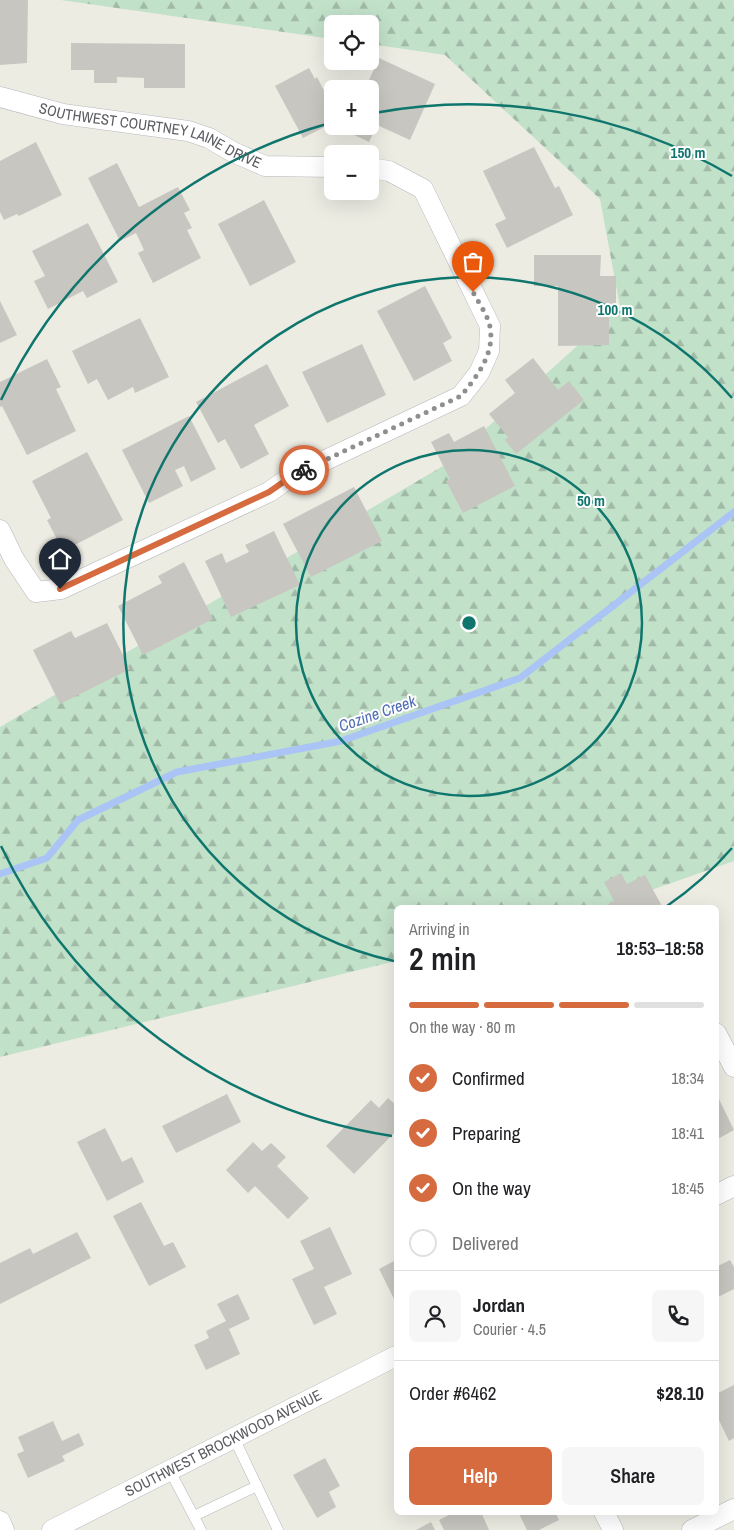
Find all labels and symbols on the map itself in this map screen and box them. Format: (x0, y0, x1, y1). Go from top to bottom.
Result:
street label: SOUTHWEST COURTNEY LAINE DRIVE (37, 97, 265, 173)
text: 150 m (671, 142, 705, 163)
pin (452, 241, 494, 292)
text: 100 m (598, 299, 632, 320)
courier (279, 445, 329, 495)
text: 50 m (577, 490, 605, 511)
pin (39, 538, 81, 589)
centre of rings (460, 614, 478, 632)
water label: Cozine Creek (335, 689, 419, 736)
street label: SOUTHWEST BROCKWOOD AVENUE (121, 1384, 325, 1501)

